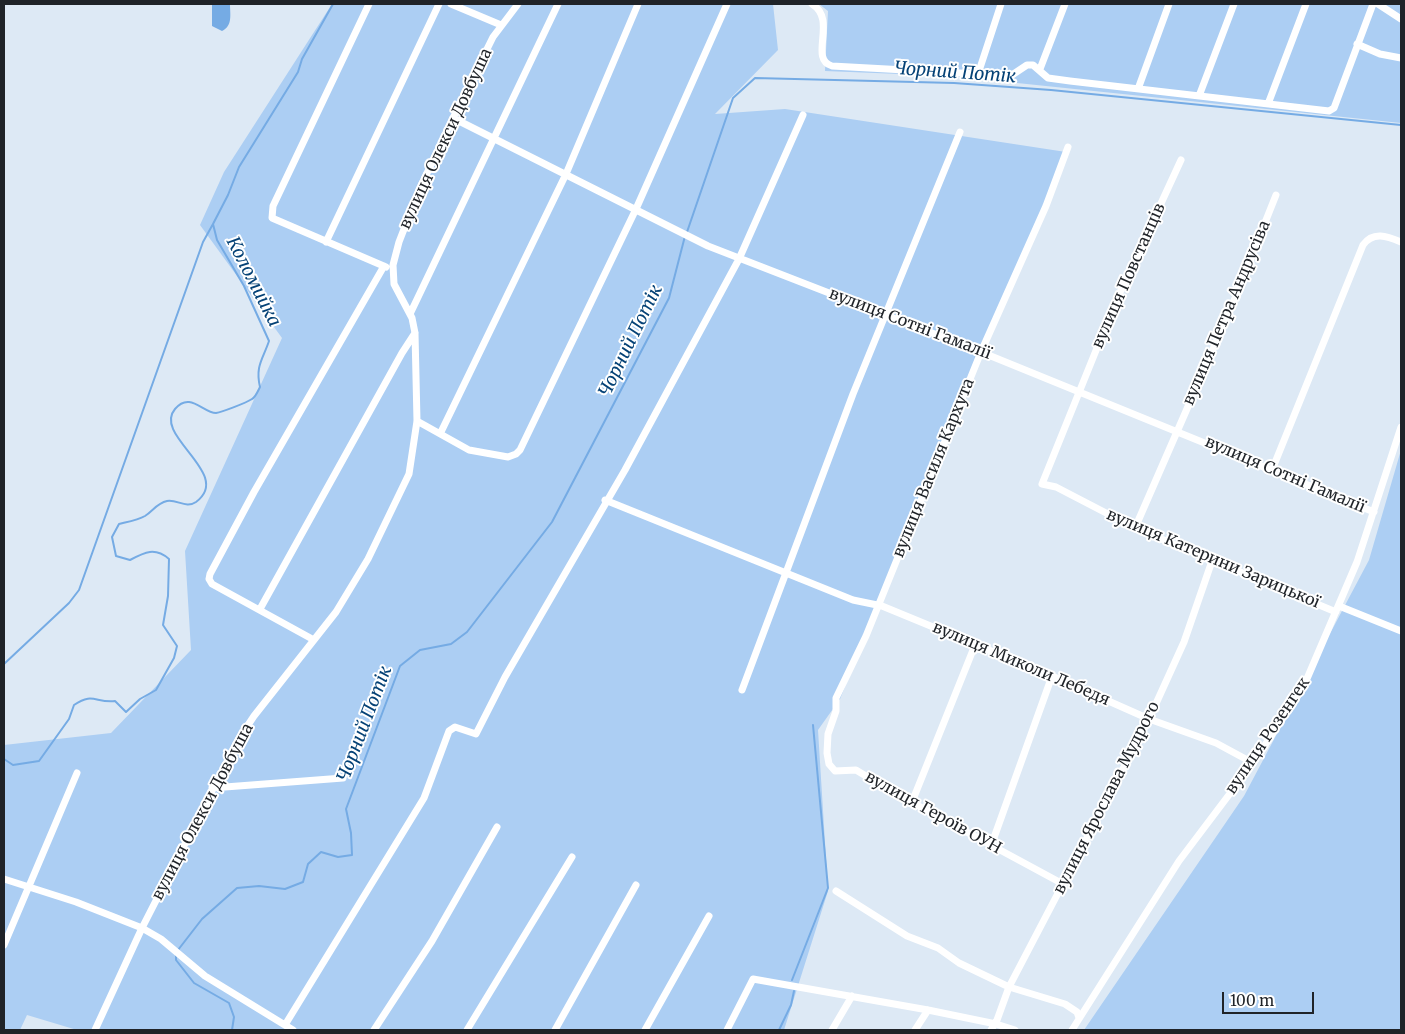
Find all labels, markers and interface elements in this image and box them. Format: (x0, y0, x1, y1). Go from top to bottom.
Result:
street label: вулиця Олекси Довбуша (396, 46, 496, 232)
water label: Чорний Потік (894, 58, 1016, 88)
street label: вулиця Повстанців (1088, 201, 1170, 351)
street label: вулиця Петра Андрусіва (1179, 218, 1275, 408)
water label: Коломийка (221, 233, 285, 331)
water label: Чорний Потік (595, 282, 667, 400)
street label: вулиця Сотні Гамалії (826, 284, 994, 364)
street label: вулиця Василя Кархута (889, 376, 979, 560)
street label: вулиця Сотні Гамалії (1202, 433, 1368, 517)
street label: вулиця Катерини Зарицької (1104, 505, 1322, 613)
street label: вулиця Миколи Лебедя (929, 618, 1113, 710)
water label: Чорний Потік (333, 663, 397, 785)
street label: вулиця Розенгек (1222, 674, 1314, 798)
street label: вулиця Ярослава Мудрого (1050, 699, 1164, 897)
street label: вулиця Олекси Довбуша (148, 720, 258, 904)
street label: вулиця Героїв ОУН (861, 768, 1005, 858)
scale bar (1225, 982, 1318, 1014)
text: 100 m (1230, 991, 1274, 1010)

